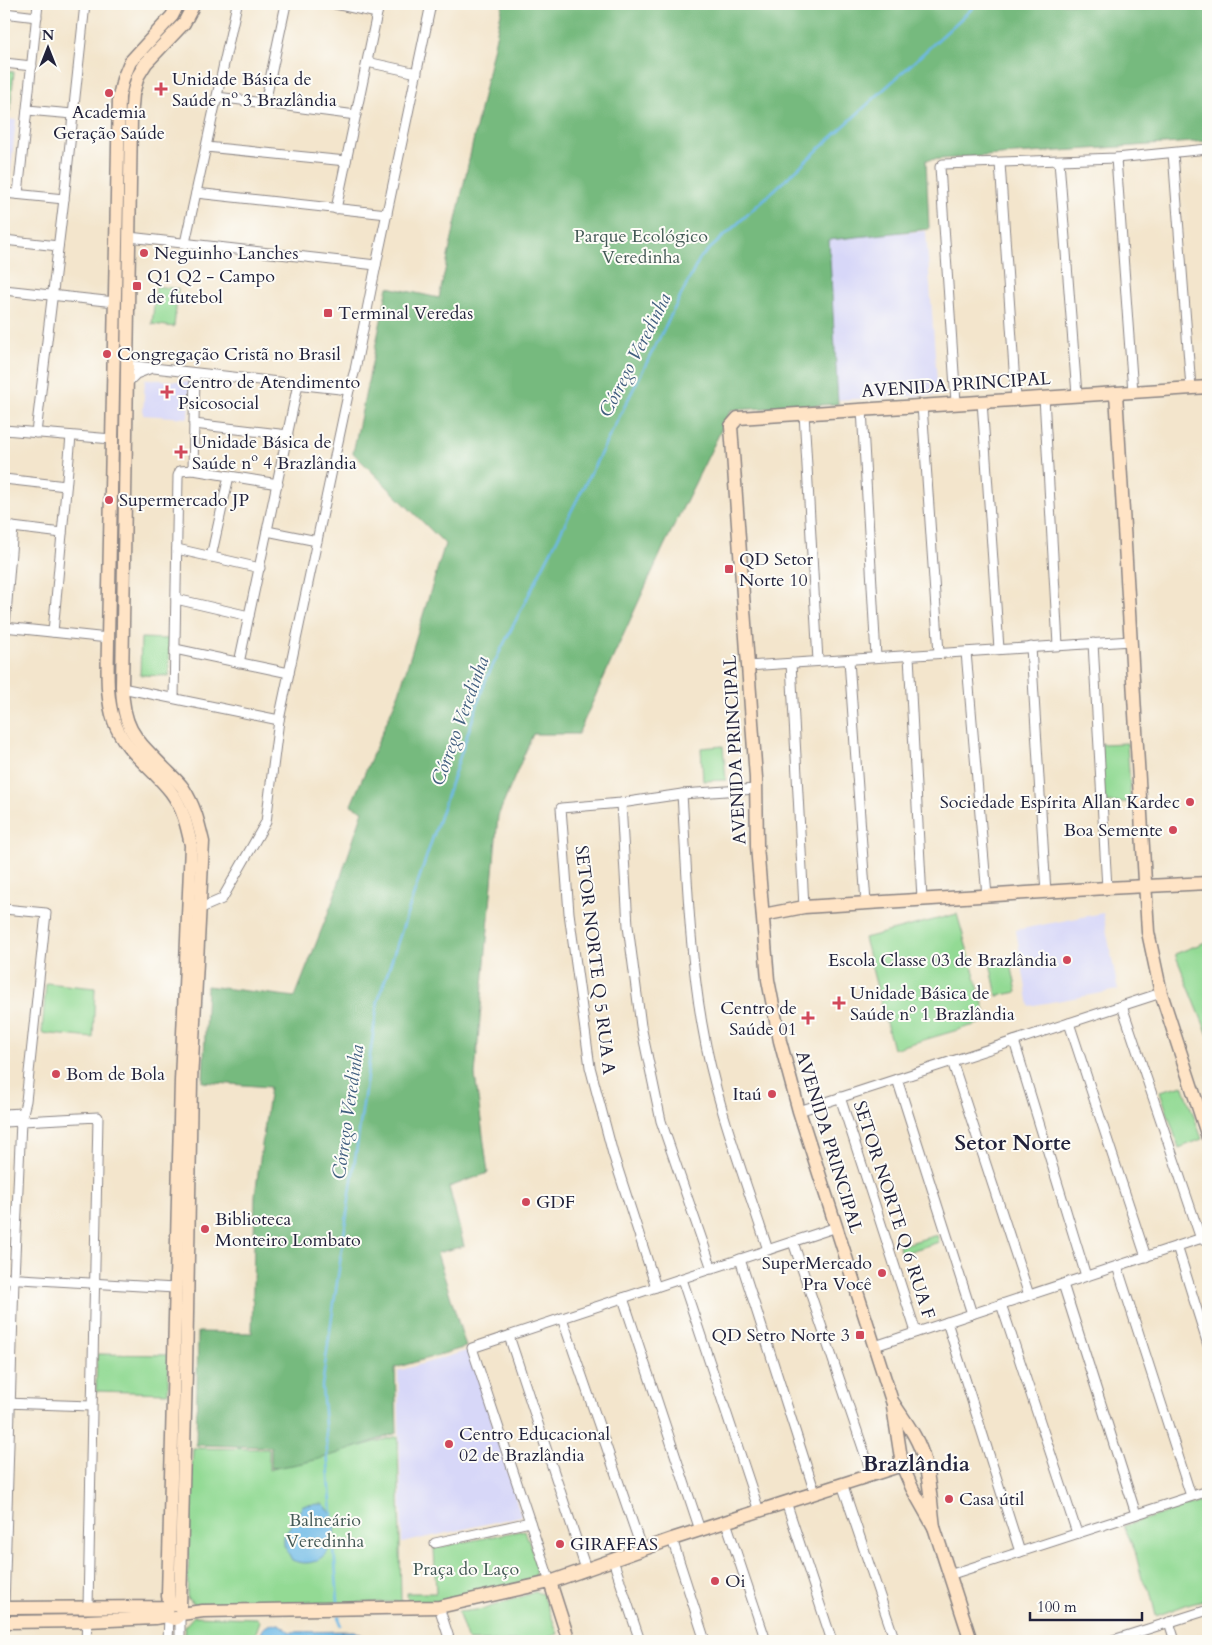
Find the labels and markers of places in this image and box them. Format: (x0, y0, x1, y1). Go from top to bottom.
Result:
place label: Unidade Básica de Saúde nº 3 Brazlândia (172, 67, 337, 113)
marker: Unidade Básica de Saúde nº 3 Brazlândia (154, 82, 168, 96)
marker: Academia Geração Saúde (103, 87, 115, 99)
place label: Academia Geração Saúde (53, 100, 165, 146)
place label: Neguinho Lanches (154, 241, 298, 266)
marker: Neguinho Lanches (138, 247, 150, 259)
place label: Q1 Q2 - Campo de futebol (147, 264, 275, 310)
marker: Q1 Q2 - Campo de futebol (131, 280, 143, 292)
place label: Terminal Veredas (338, 301, 473, 326)
marker: Terminal Veredas (322, 307, 334, 319)
place label: Congregação Cristã no Brasil (117, 342, 341, 367)
marker: Congregação Cristã no Brasil (101, 348, 113, 360)
place label: Centro de Atendimento Psicosocial (178, 370, 360, 416)
marker: Centro de Atendimento Psicosocial (160, 385, 174, 399)
place label: Unidade Básica de Saúde nº 4 Brazlândia (192, 430, 357, 476)
marker: Unidade Básica de Saúde nº 4 Brazlândia (174, 445, 188, 459)
place label: Supermercado JP (119, 488, 249, 513)
marker: Supermercado JP (103, 494, 115, 506)
place label: QD Setor Norte 10 (739, 547, 814, 593)
marker: QD Setor Norte 10 (723, 563, 735, 575)
place label: Sociedade Espírita Allan Kardec (940, 790, 1180, 815)
marker: Sociedade Espírita Allan Kardec (1184, 796, 1196, 808)
place label: Boa Semente (1064, 818, 1163, 843)
marker: Boa Semente (1167, 824, 1179, 836)
place label: Escola Classe 03 de Brazlândia (828, 948, 1057, 973)
marker: Escola Classe 03 de Brazlândia (1061, 954, 1073, 966)
place label: Unidade Básica de Saúde nº 1 Brazlândia (850, 981, 1015, 1027)
place label: Centro de Saúde 01 (720, 996, 797, 1042)
marker: Unidade Básica de Saúde nº 1 Brazlândia (832, 996, 846, 1010)
marker: Centro de Saúde 01 (801, 1011, 815, 1025)
place label: Bom de Bola (66, 1062, 165, 1087)
marker: Bom de Bola (50, 1068, 62, 1080)
place label: Itaú (733, 1082, 762, 1107)
marker: Itaú (766, 1088, 778, 1100)
place label: GDF (536, 1190, 575, 1215)
marker: GDF (520, 1196, 532, 1208)
place label: Biblioteca Monteiro Lombato (215, 1207, 361, 1253)
marker: Biblioteca Monteiro Lombato (199, 1223, 211, 1235)
place label: SuperMercado Pra Você (762, 1251, 872, 1297)
marker: SuperMercado Pra Você (876, 1267, 888, 1279)
place label: QD Setro Norte 3 (711, 1323, 850, 1348)
marker: QD Setro Norte 3 (854, 1329, 866, 1341)
place label: Centro Educacional 02 de Brazlândia (459, 1422, 611, 1468)
marker: Centro Educacional 02 de Brazlândia (443, 1438, 455, 1450)
place label: Casa útil (959, 1487, 1025, 1512)
marker: Casa útil (943, 1493, 955, 1505)
place label: GIRAFFAS (570, 1532, 658, 1557)
marker: GIRAFFAS (554, 1538, 566, 1550)
place label: Oi (725, 1569, 746, 1594)
marker: Oi (709, 1575, 721, 1587)

